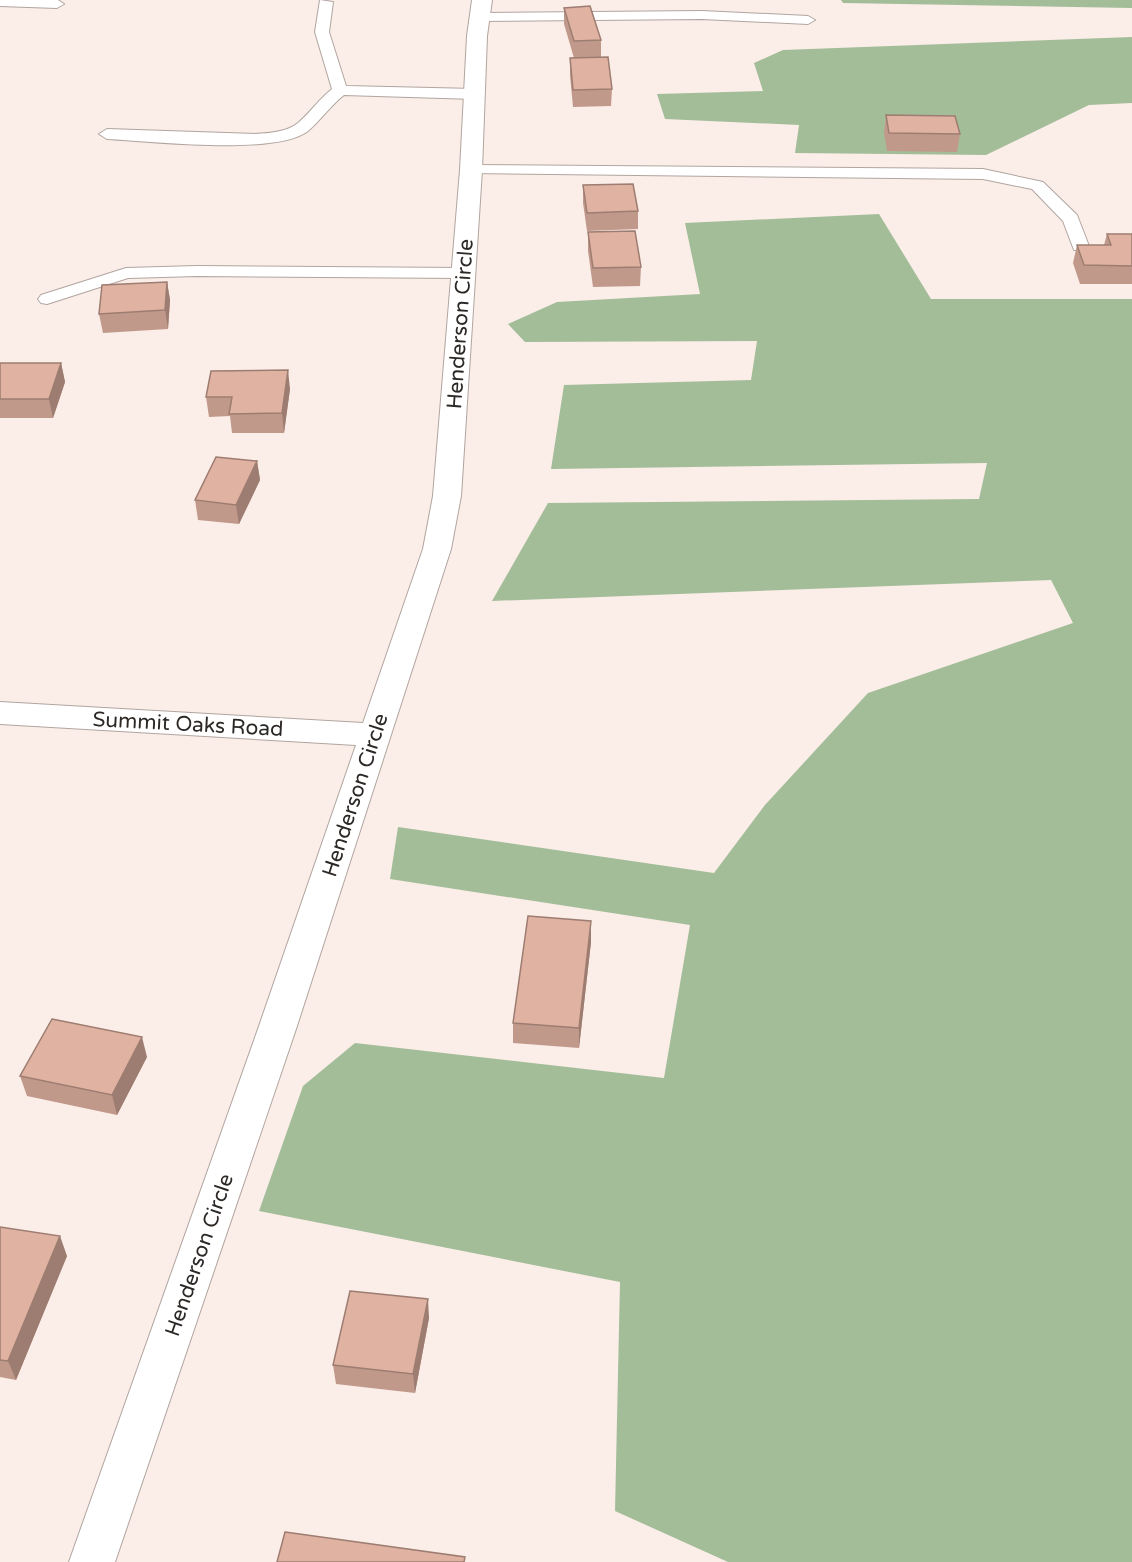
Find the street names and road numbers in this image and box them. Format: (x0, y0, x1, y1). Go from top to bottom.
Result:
street label: Henderson Circle (442, 238, 479, 410)
street label: Summit Oaks Road (92, 707, 284, 742)
street label: Henderson Circle (317, 710, 394, 880)
street label: Henderson Circle (160, 1170, 239, 1340)

